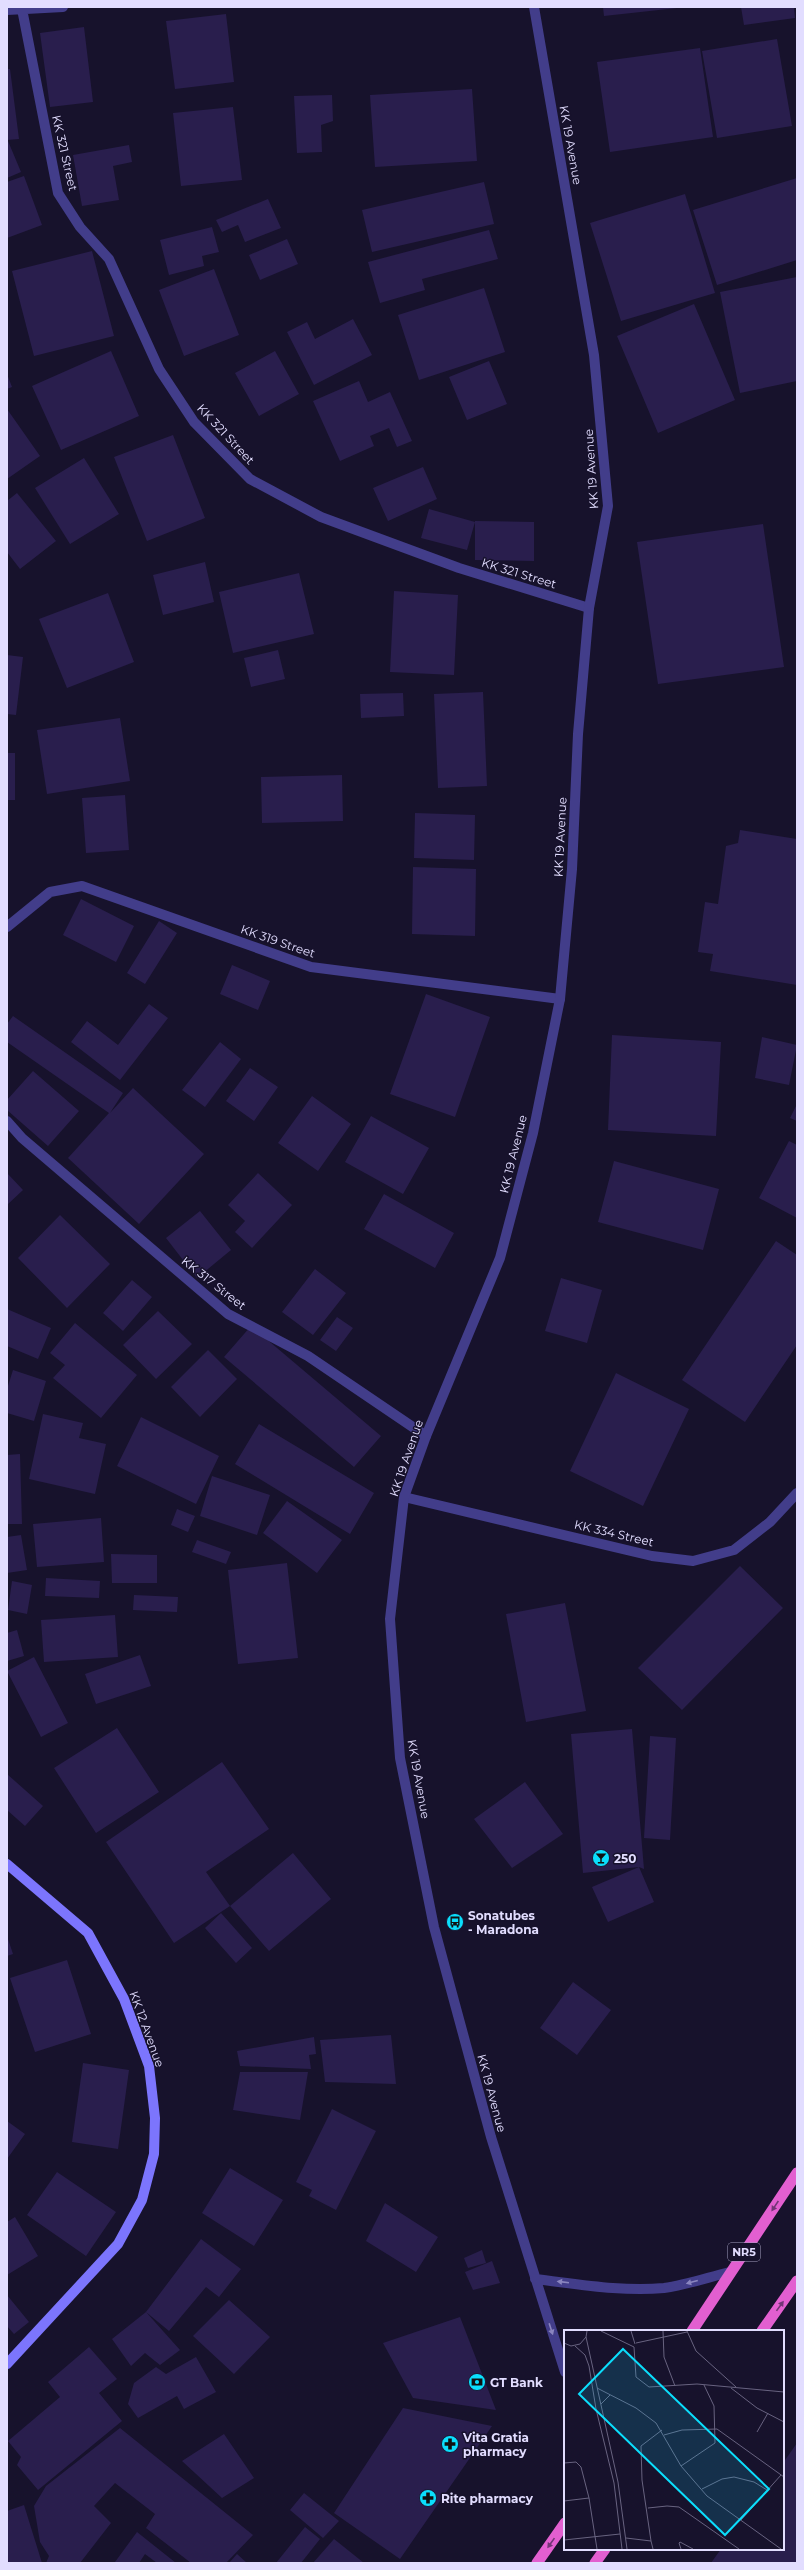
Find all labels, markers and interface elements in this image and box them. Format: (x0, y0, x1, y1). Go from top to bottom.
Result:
street label: KK 19 Avenue (557, 104, 585, 186)
street label: KK 321 Street (49, 114, 81, 193)
street label: KK 321 Street (194, 401, 258, 468)
street label: KK 19 Avenue (581, 428, 601, 510)
street label: KK 321 Street (480, 554, 558, 592)
street label: KK 19 Avenue (550, 797, 570, 877)
street label: KK 319 Street (239, 921, 317, 961)
street label: KK 19 Avenue (496, 1113, 530, 1195)
street label: KK 317 Street (179, 1253, 249, 1313)
street label: KK 19 Avenue (386, 1418, 426, 1498)
street label: KK 334 Street (573, 1517, 655, 1549)
street label: KK 19 Avenue (405, 1738, 433, 1820)
bar icon: 250 (591, 1848, 611, 1868)
place label: 250 (614, 1851, 636, 1866)
place label: Sonatubes - Maradona (468, 1908, 539, 1937)
bus stop icon: Sonatubes - Maradona (445, 1912, 465, 1932)
street label: KK 12 Avenue (126, 1989, 168, 2069)
street label: KK 19 Avenue (474, 2052, 510, 2134)
one-way arrow (771, 2200, 779, 2211)
road number: NR5 (728, 2243, 760, 2261)
one-way arrow (557, 2279, 569, 2285)
one-way arrow (686, 2279, 699, 2285)
one-way arrow (776, 2301, 784, 2311)
one-way arrow (549, 2324, 555, 2336)
inset map (564, 2330, 784, 2550)
bank icon: GT Bank (467, 2372, 487, 2392)
place label: GT Bank (490, 2375, 543, 2390)
place label: Vita Gratia pharmacy (462, 2430, 529, 2459)
pharmacy icon: Vita Gratia pharmacy (440, 2434, 460, 2454)
pharmacy icon: Rite pharmacy (418, 2488, 438, 2508)
place label: Rite pharmacy (441, 2491, 534, 2506)
one-way arrow (547, 2538, 555, 2548)

